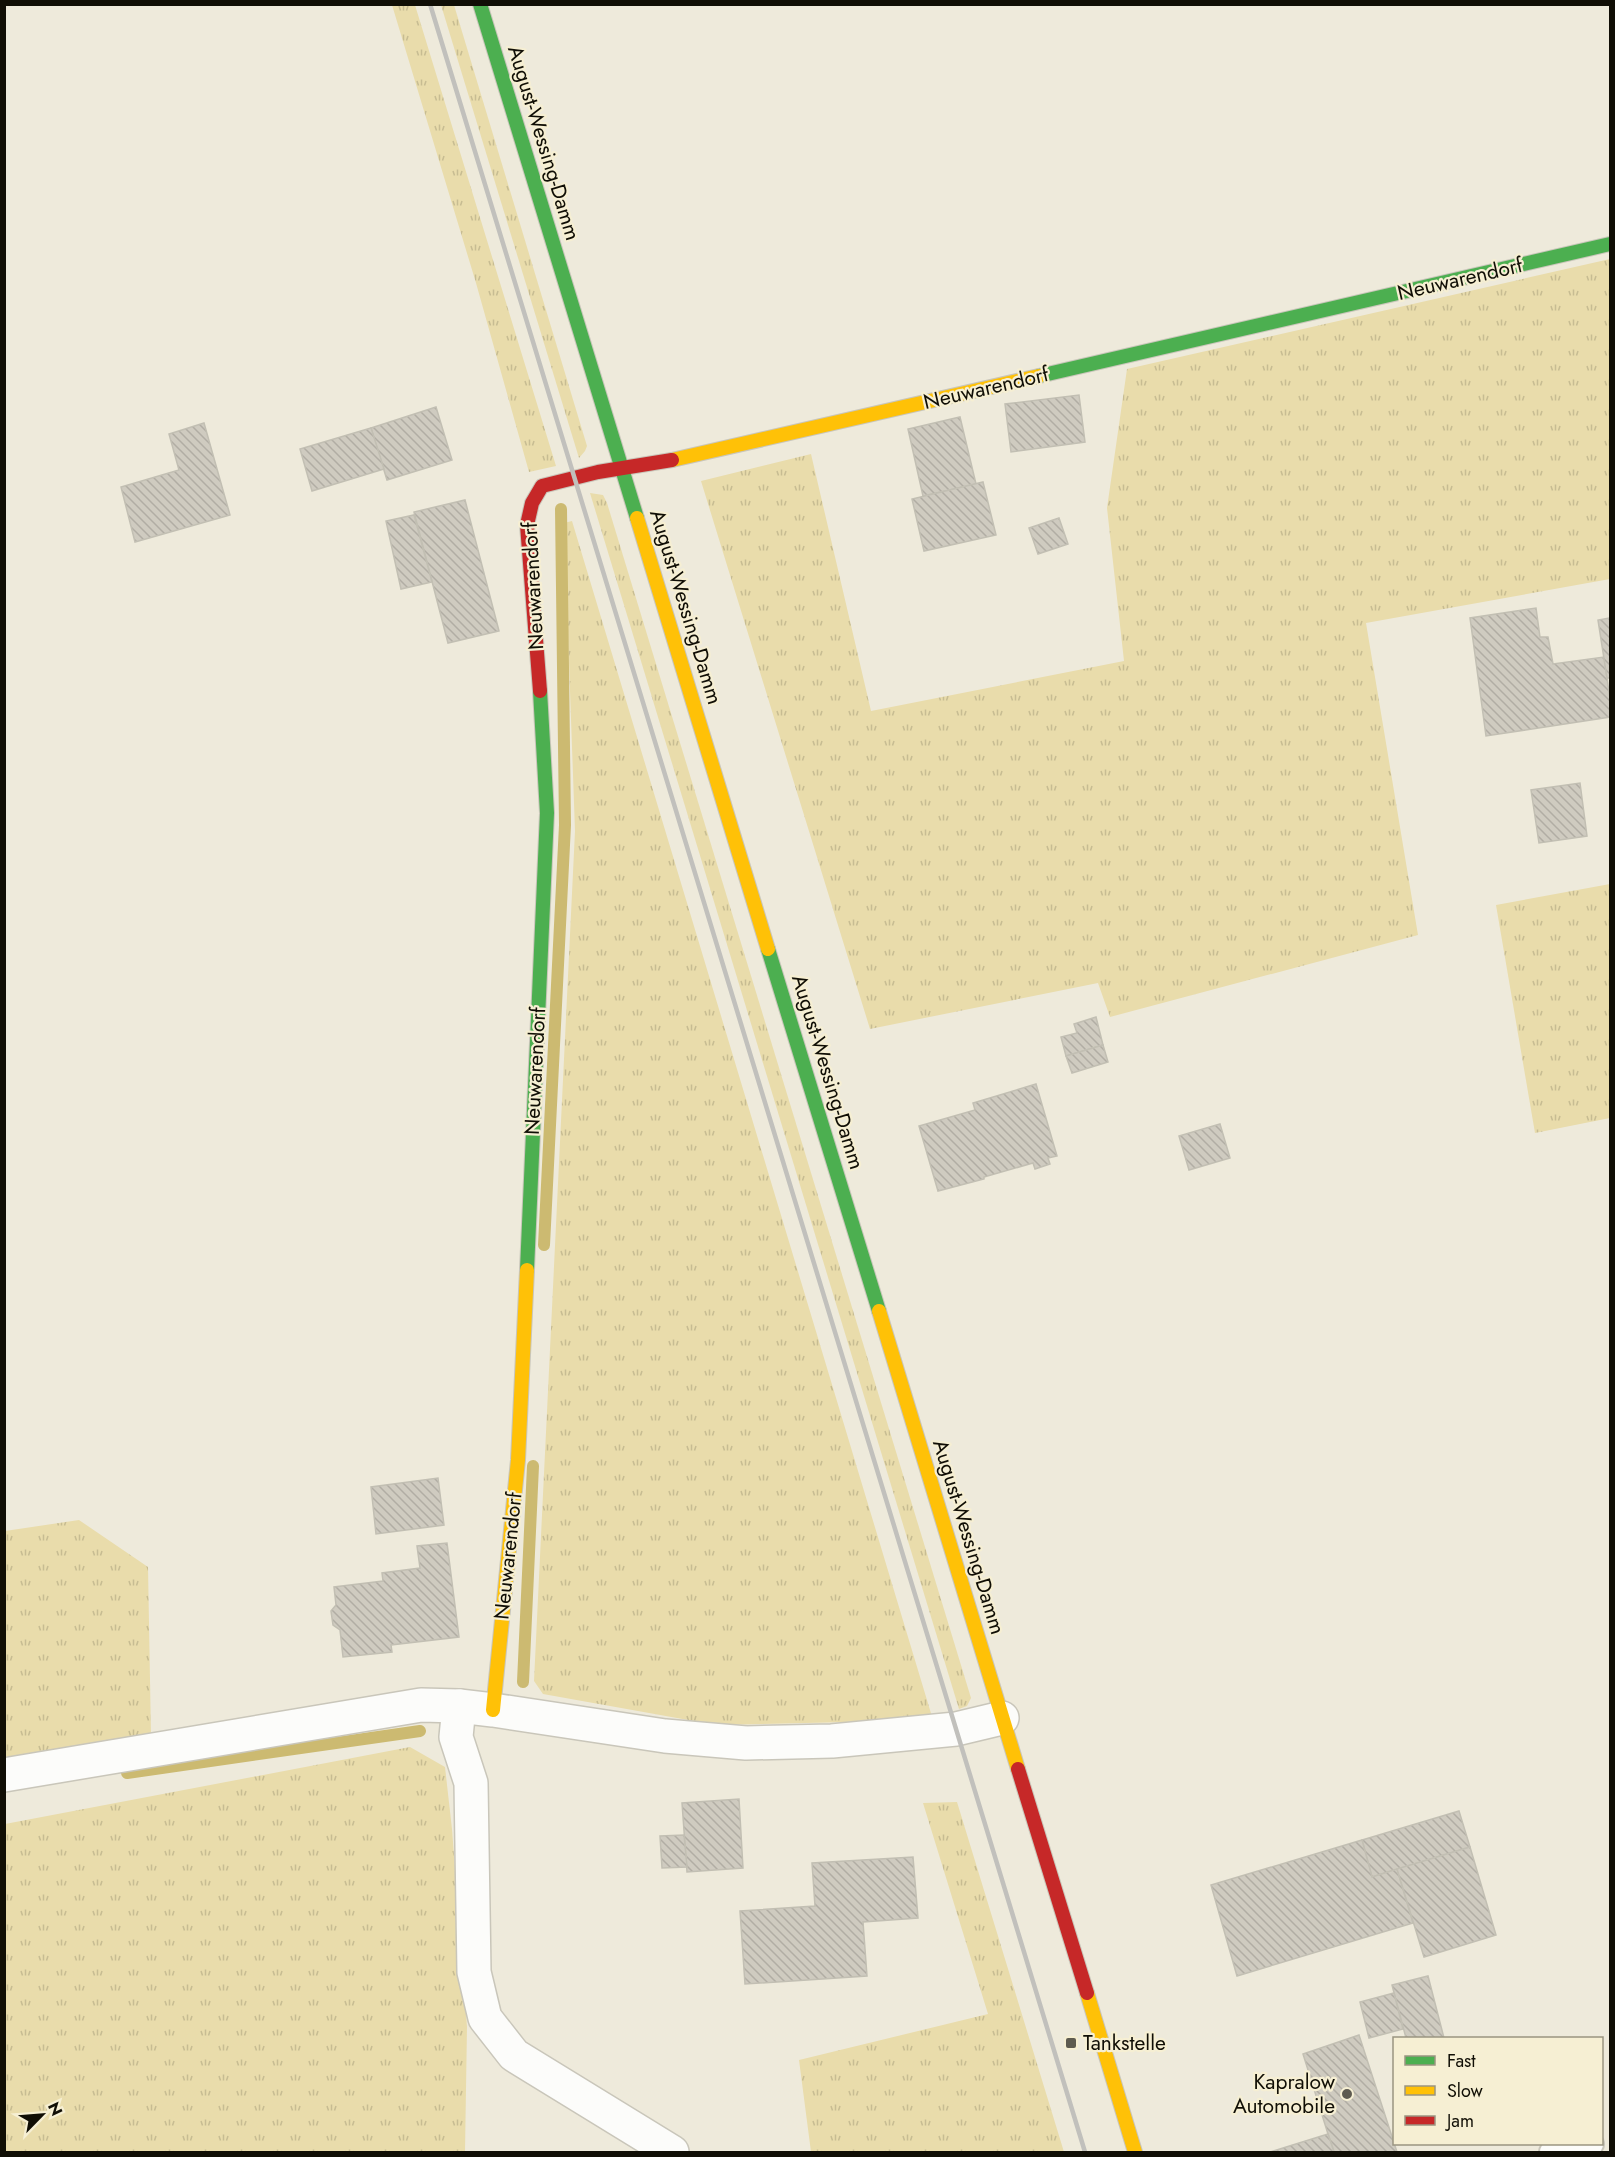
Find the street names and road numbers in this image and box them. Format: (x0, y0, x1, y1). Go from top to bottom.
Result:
street label: August-Wessing-Damm (500, 42, 588, 244)
street label: Neuwarendorf (1394, 250, 1527, 308)
street label: Neuwarendorf (920, 359, 1053, 417)
street label: August-Wessing-Damm (642, 506, 730, 708)
street label: Neuwarendorf (515, 520, 551, 651)
street label: August-Wessing-Damm (784, 971, 872, 1173)
street label: Neuwarendorf (517, 1005, 553, 1136)
street label: August-Wessing-Damm (925, 1436, 1013, 1638)
street label: Neuwarendorf (486, 1490, 530, 1621)

